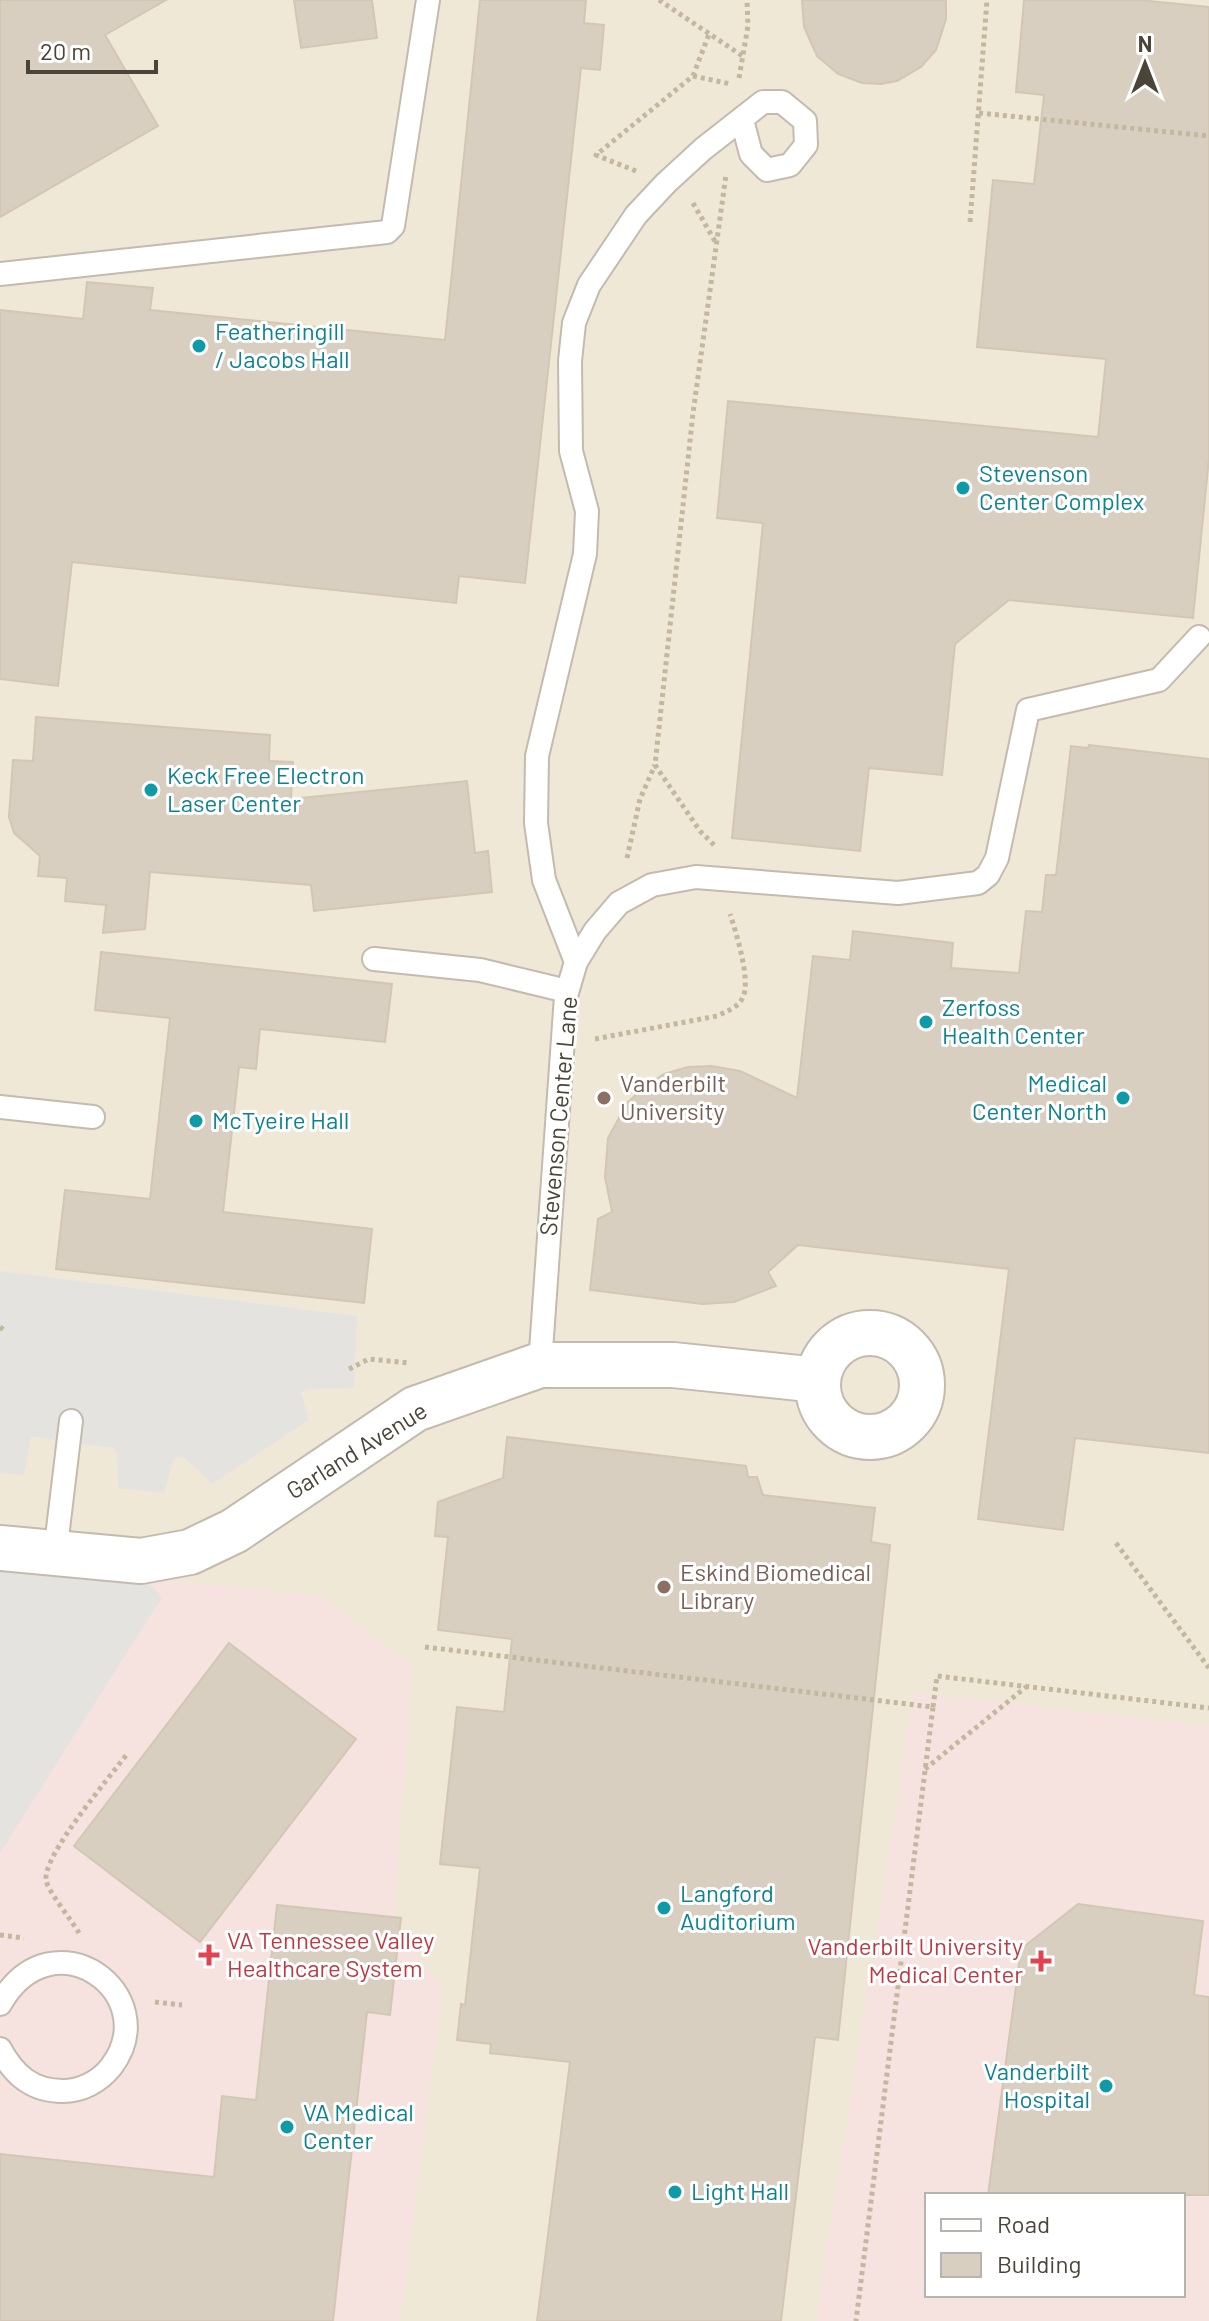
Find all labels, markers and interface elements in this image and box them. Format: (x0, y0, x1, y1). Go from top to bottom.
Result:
scale bar (28, 24, 156, 74)
north arrow (1105, 24, 1185, 104)
text: N (1138, 30, 1152, 56)
text: 20 m (40, 36, 91, 65)
place label: Featheringill / Jacobs Hall (215, 316, 349, 373)
marker: Featheringill / Jacobs Hall (190, 337, 208, 355)
place label: Stevenson Center Complex (979, 458, 1144, 515)
marker: Stevenson Center Complex (954, 479, 972, 497)
place label: Keck Free Electron Laser Center (167, 760, 364, 817)
marker: Keck Free Electron Laser Center (142, 781, 160, 799)
place label: Zerfoss Health Center (942, 992, 1085, 1049)
street label: Stevenson Center Lane (533, 995, 582, 1237)
marker: Zerfoss Health Center (917, 1013, 935, 1031)
place label: Vanderbilt University (620, 1068, 726, 1125)
place label: Medical Center North (972, 1068, 1107, 1125)
marker: Vanderbilt University (595, 1089, 613, 1107)
marker: Medical Center North (1114, 1089, 1132, 1107)
place label: McTyeire Hall (212, 1105, 349, 1134)
marker: McTyeire Hall (187, 1112, 205, 1130)
street label: Garland Avenue (281, 1395, 432, 1504)
place label: Eskind Biomedical Library (680, 1557, 871, 1614)
marker: Eskind Biomedical Library (655, 1578, 673, 1596)
place label: Langford Auditorium (680, 1878, 796, 1935)
marker: Langford Auditorium (655, 1899, 673, 1917)
place label: VA Tennessee Valley Healthcare System (227, 1925, 434, 1982)
place label: Vanderbilt University Medical Center (808, 1931, 1023, 1988)
marker: VA Tennessee Valley Healthcare System (198, 1944, 220, 1966)
marker: Vanderbilt University Medical Center (1030, 1950, 1052, 1972)
place label: Vanderbilt Hospital (984, 2056, 1090, 2113)
marker: Vanderbilt Hospital (1097, 2077, 1115, 2095)
place label: VA Medical Center (303, 2097, 414, 2154)
marker: VA Medical Center (278, 2118, 296, 2136)
place label: Light Hall (691, 2176, 789, 2205)
marker: Light Hall (666, 2183, 684, 2201)
legend (925, 2193, 1185, 2297)
text: Road (997, 2209, 1050, 2238)
text: Building (997, 2249, 1081, 2278)

